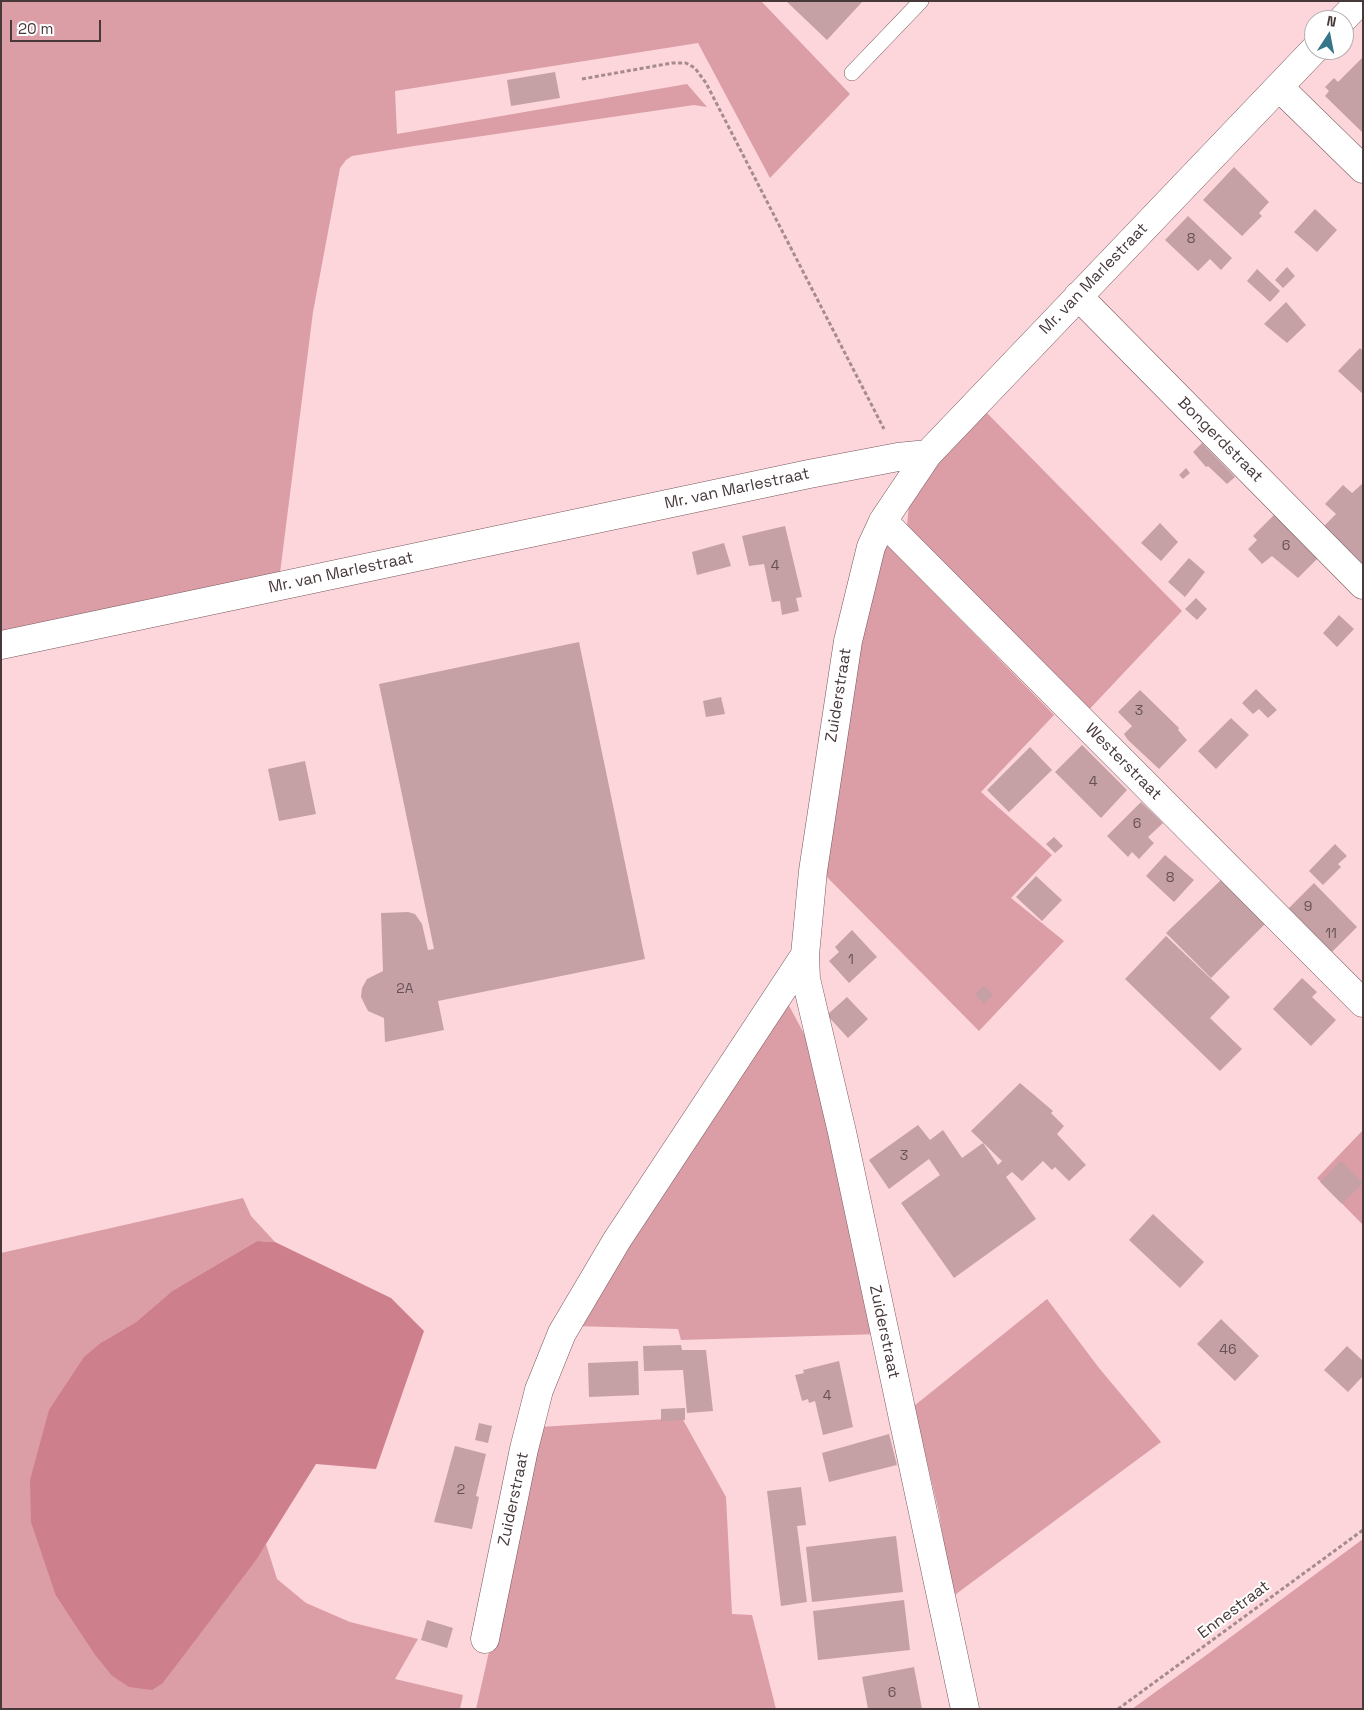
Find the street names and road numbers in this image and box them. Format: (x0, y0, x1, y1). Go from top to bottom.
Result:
street label: Mr. van Marlestraat (1036, 219, 1152, 339)
street label: Bongerdstraat (1173, 393, 1267, 487)
street label: Mr. van Marlestraat (663, 464, 811, 514)
street label: Mr. van Marlestraat (267, 548, 415, 598)
street label: Zuiderstraat (822, 647, 856, 743)
street label: Westerstraat (1081, 720, 1165, 804)
street label: Zuiderstraat (865, 1283, 903, 1381)
street label: Zuiderstraat (495, 1450, 533, 1548)
street label: Ennestraat (1194, 1577, 1274, 1643)

